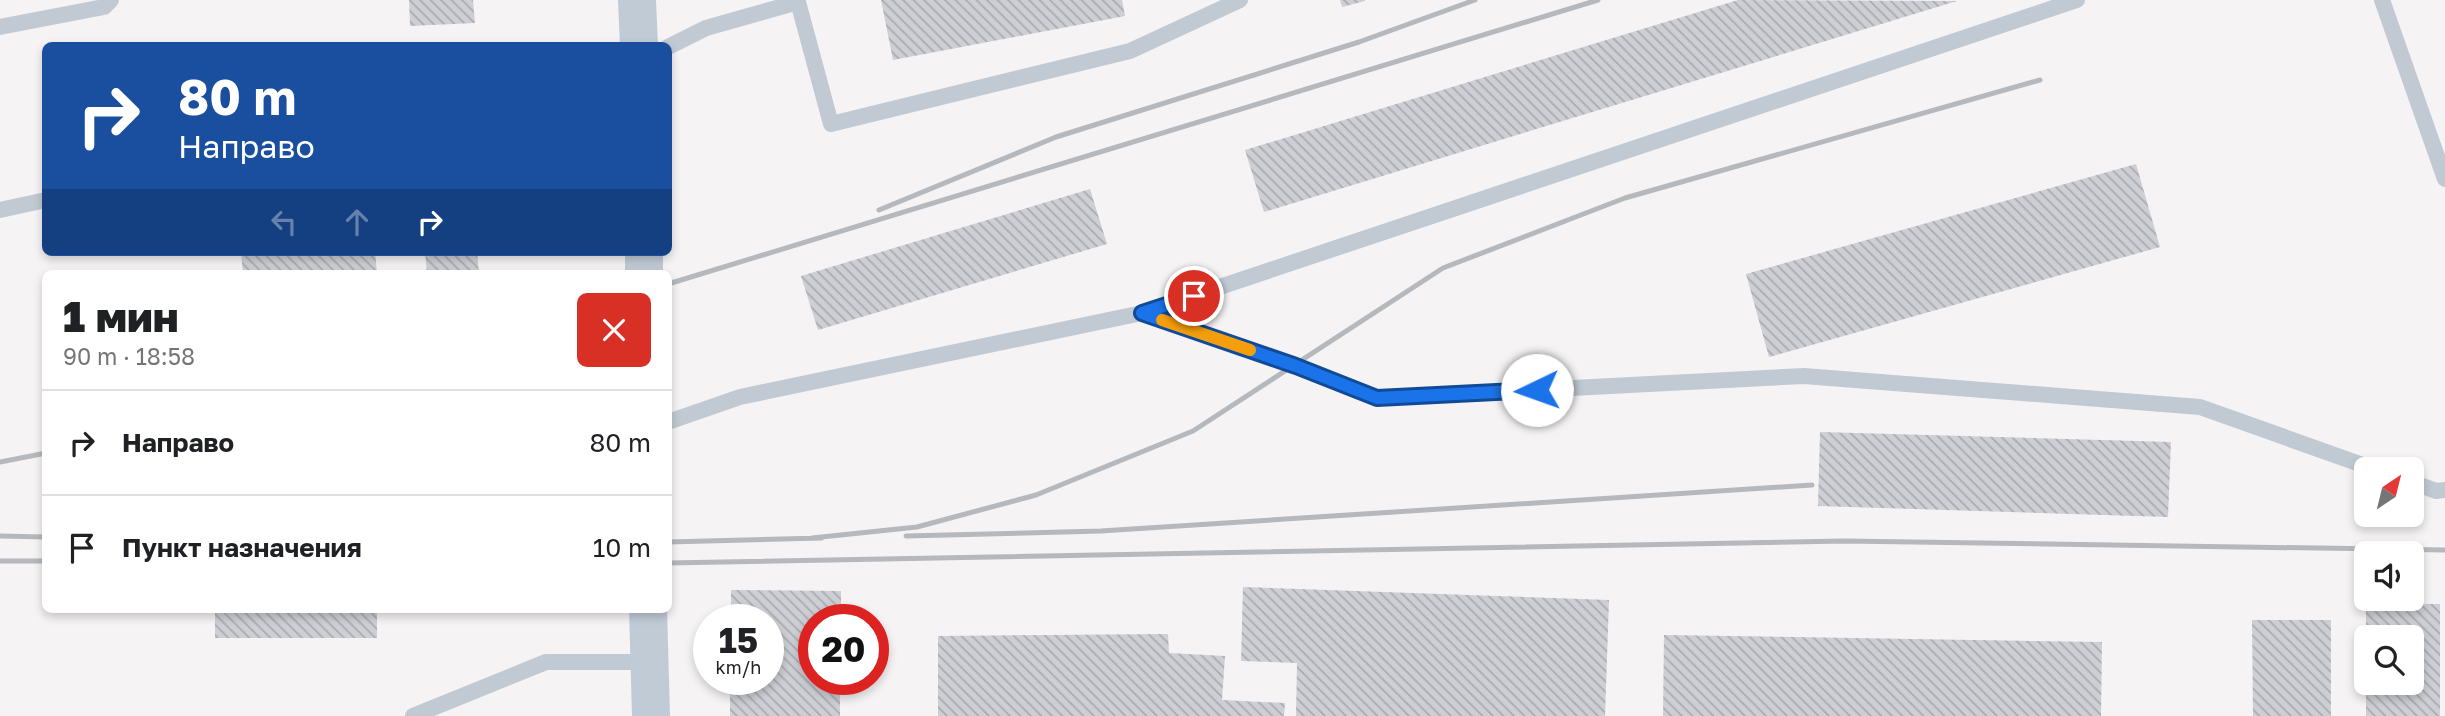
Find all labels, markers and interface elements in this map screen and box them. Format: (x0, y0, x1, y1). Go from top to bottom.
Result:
text: 80 m (178, 67, 296, 126)
icon: right (63, 70, 154, 161)
text: Направо (178, 127, 315, 165)
icon: left (265, 203, 303, 241)
icon: ahead (338, 203, 376, 241)
icon: right (411, 203, 449, 241)
pin (1164, 266, 1224, 326)
icon: arrive (1175, 277, 1213, 315)
text: 1 мин (63, 291, 179, 341)
button: close (577, 293, 651, 367)
text: 90 m · 18:58 (63, 342, 195, 370)
position arrow (1500, 353, 1574, 427)
icon: right (63, 424, 101, 462)
text: Направо (122, 427, 234, 458)
text: 80 m (590, 427, 651, 458)
north arrow (2354, 457, 2424, 527)
map controls (2354, 457, 2424, 695)
icon: arrive (63, 529, 101, 567)
text: Пункт назначения (122, 532, 362, 563)
text: 10 m (593, 532, 651, 563)
button: sound (2354, 541, 2424, 611)
speed limit sign: 20 (798, 604, 889, 695)
text: 15 (719, 619, 758, 661)
button: search (2354, 625, 2424, 695)
text: km/h (716, 656, 761, 678)

